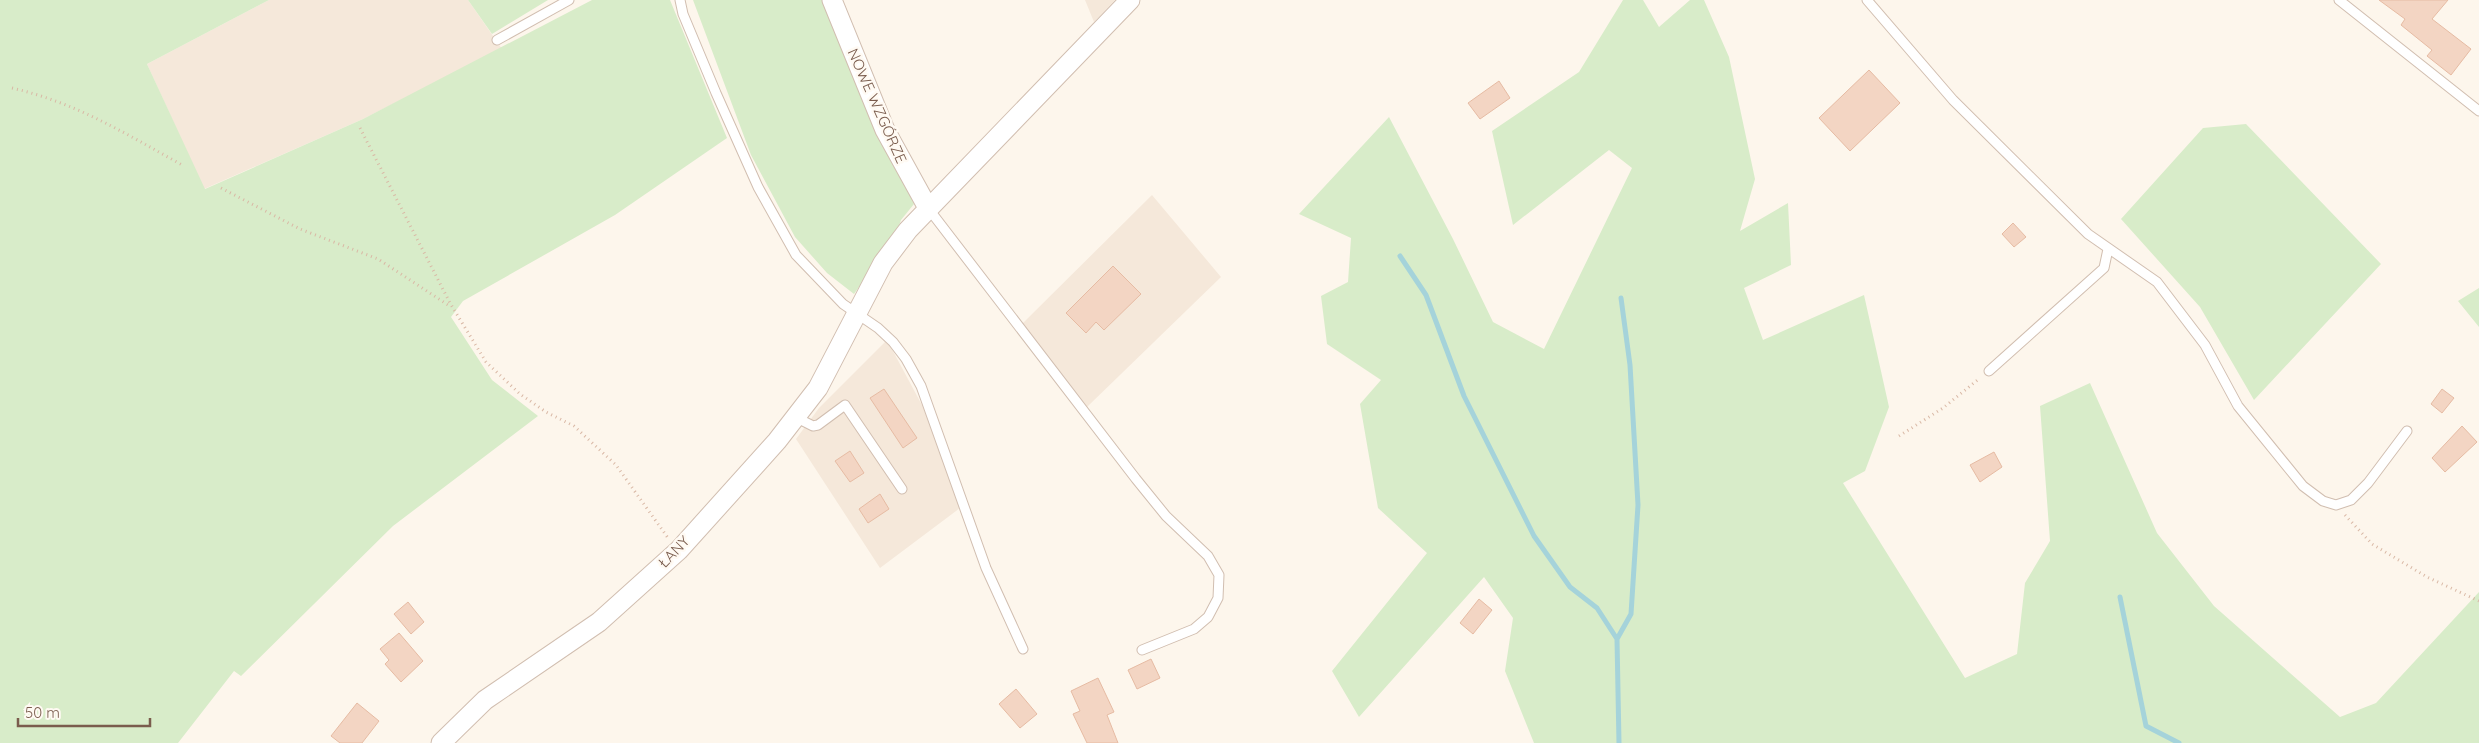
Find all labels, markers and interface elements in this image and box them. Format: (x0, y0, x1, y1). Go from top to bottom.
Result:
street label: NOWE WZGÓRZE (844, 45, 911, 166)
street label: ŁANY (654, 531, 694, 572)
scale bar (18, 696, 150, 728)
text: 50 m (25, 703, 60, 722)

